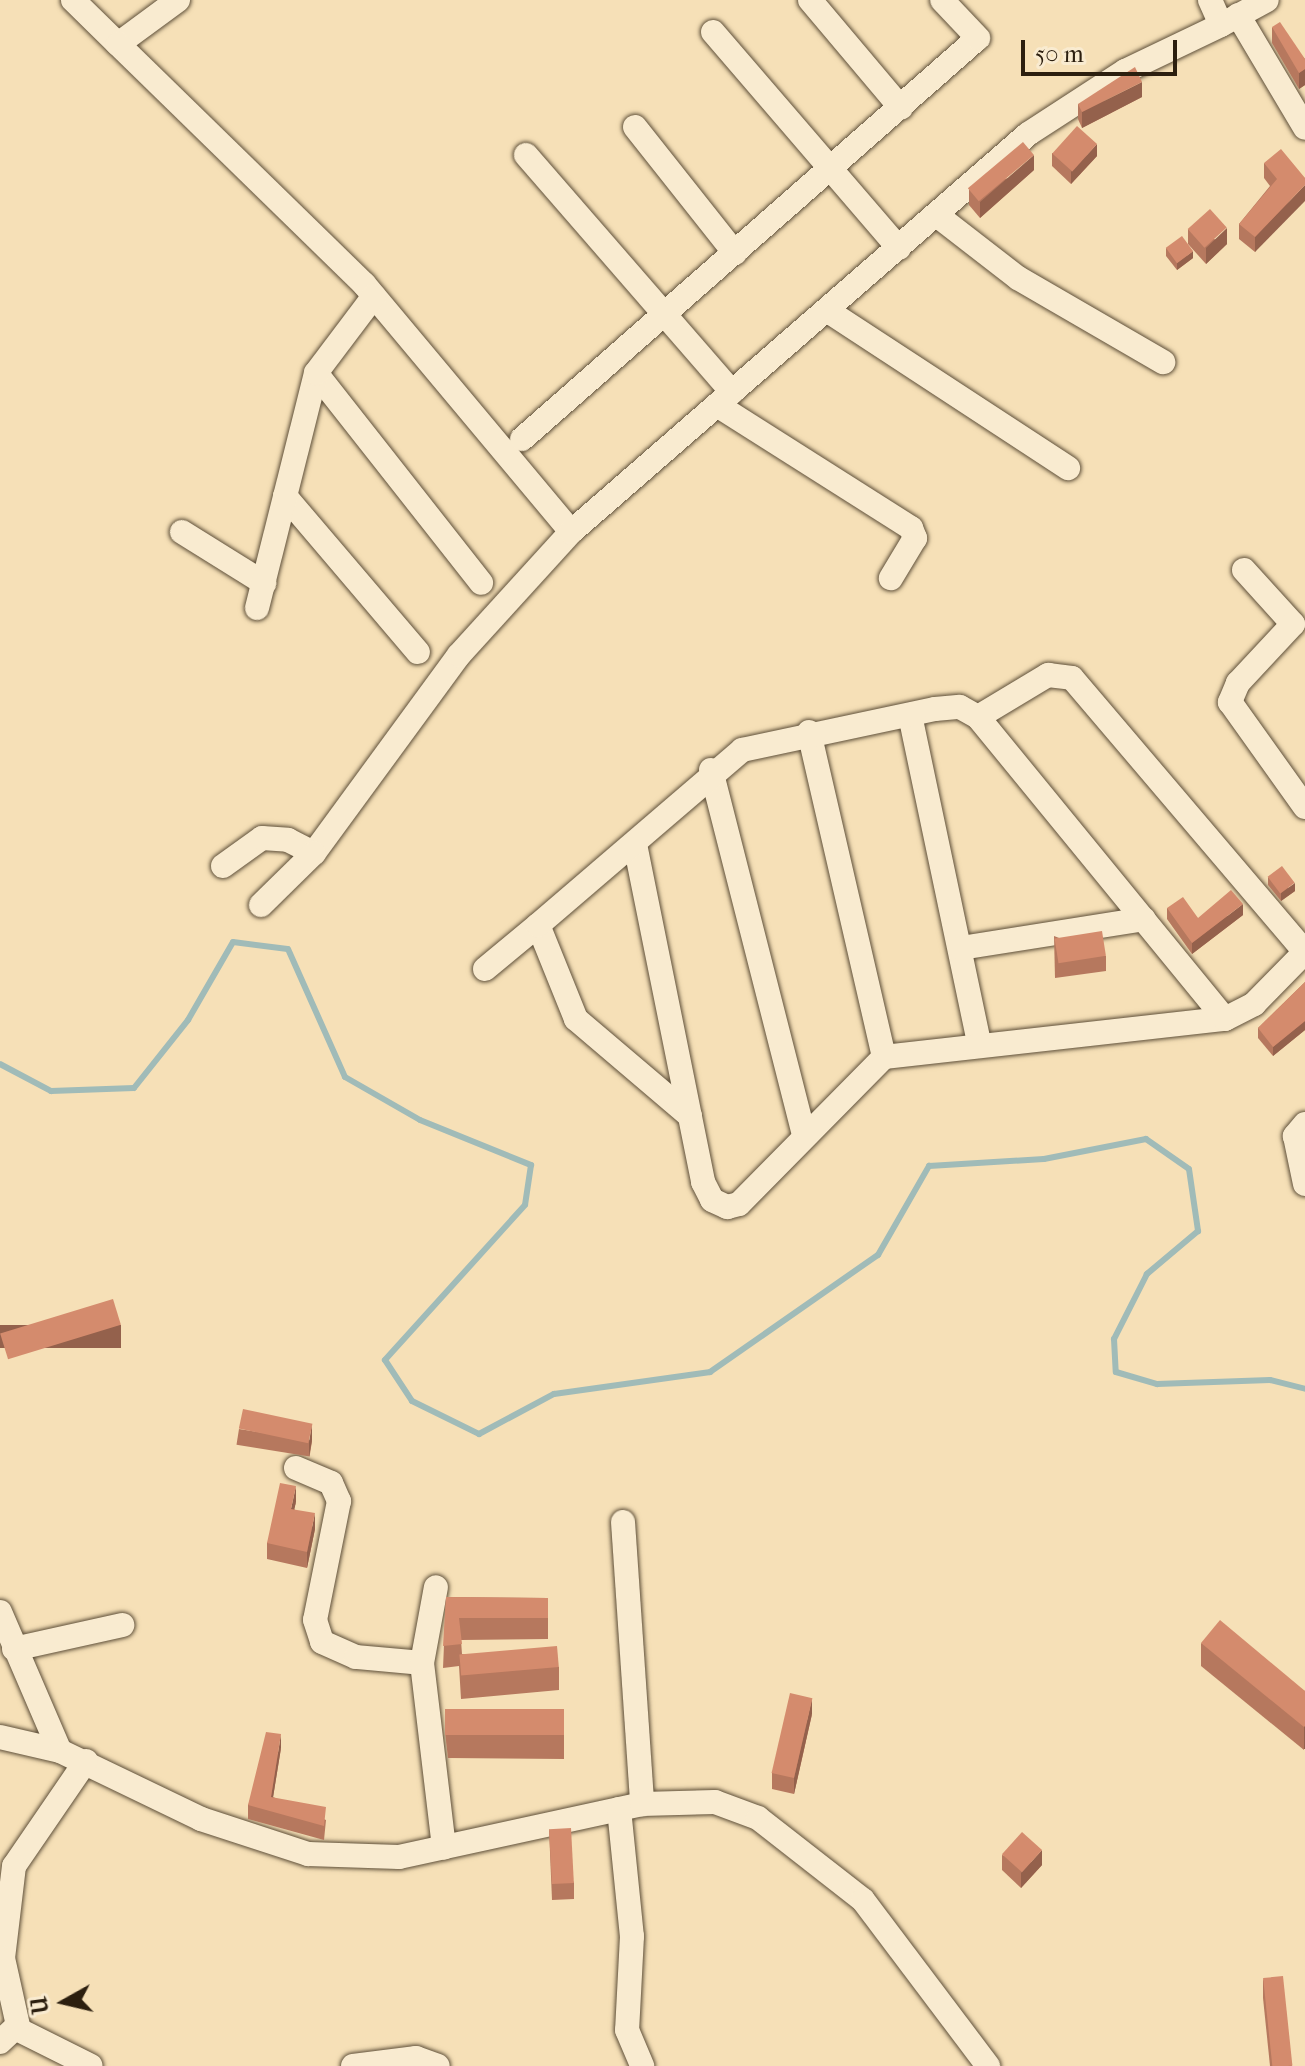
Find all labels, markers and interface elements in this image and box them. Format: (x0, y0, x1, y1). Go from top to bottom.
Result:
scale bar (1025, 24, 1181, 74)
text: 50 m (1035, 40, 1084, 68)
north arrow (24, 1962, 104, 2042)
text: U (26, 1995, 54, 2016)

